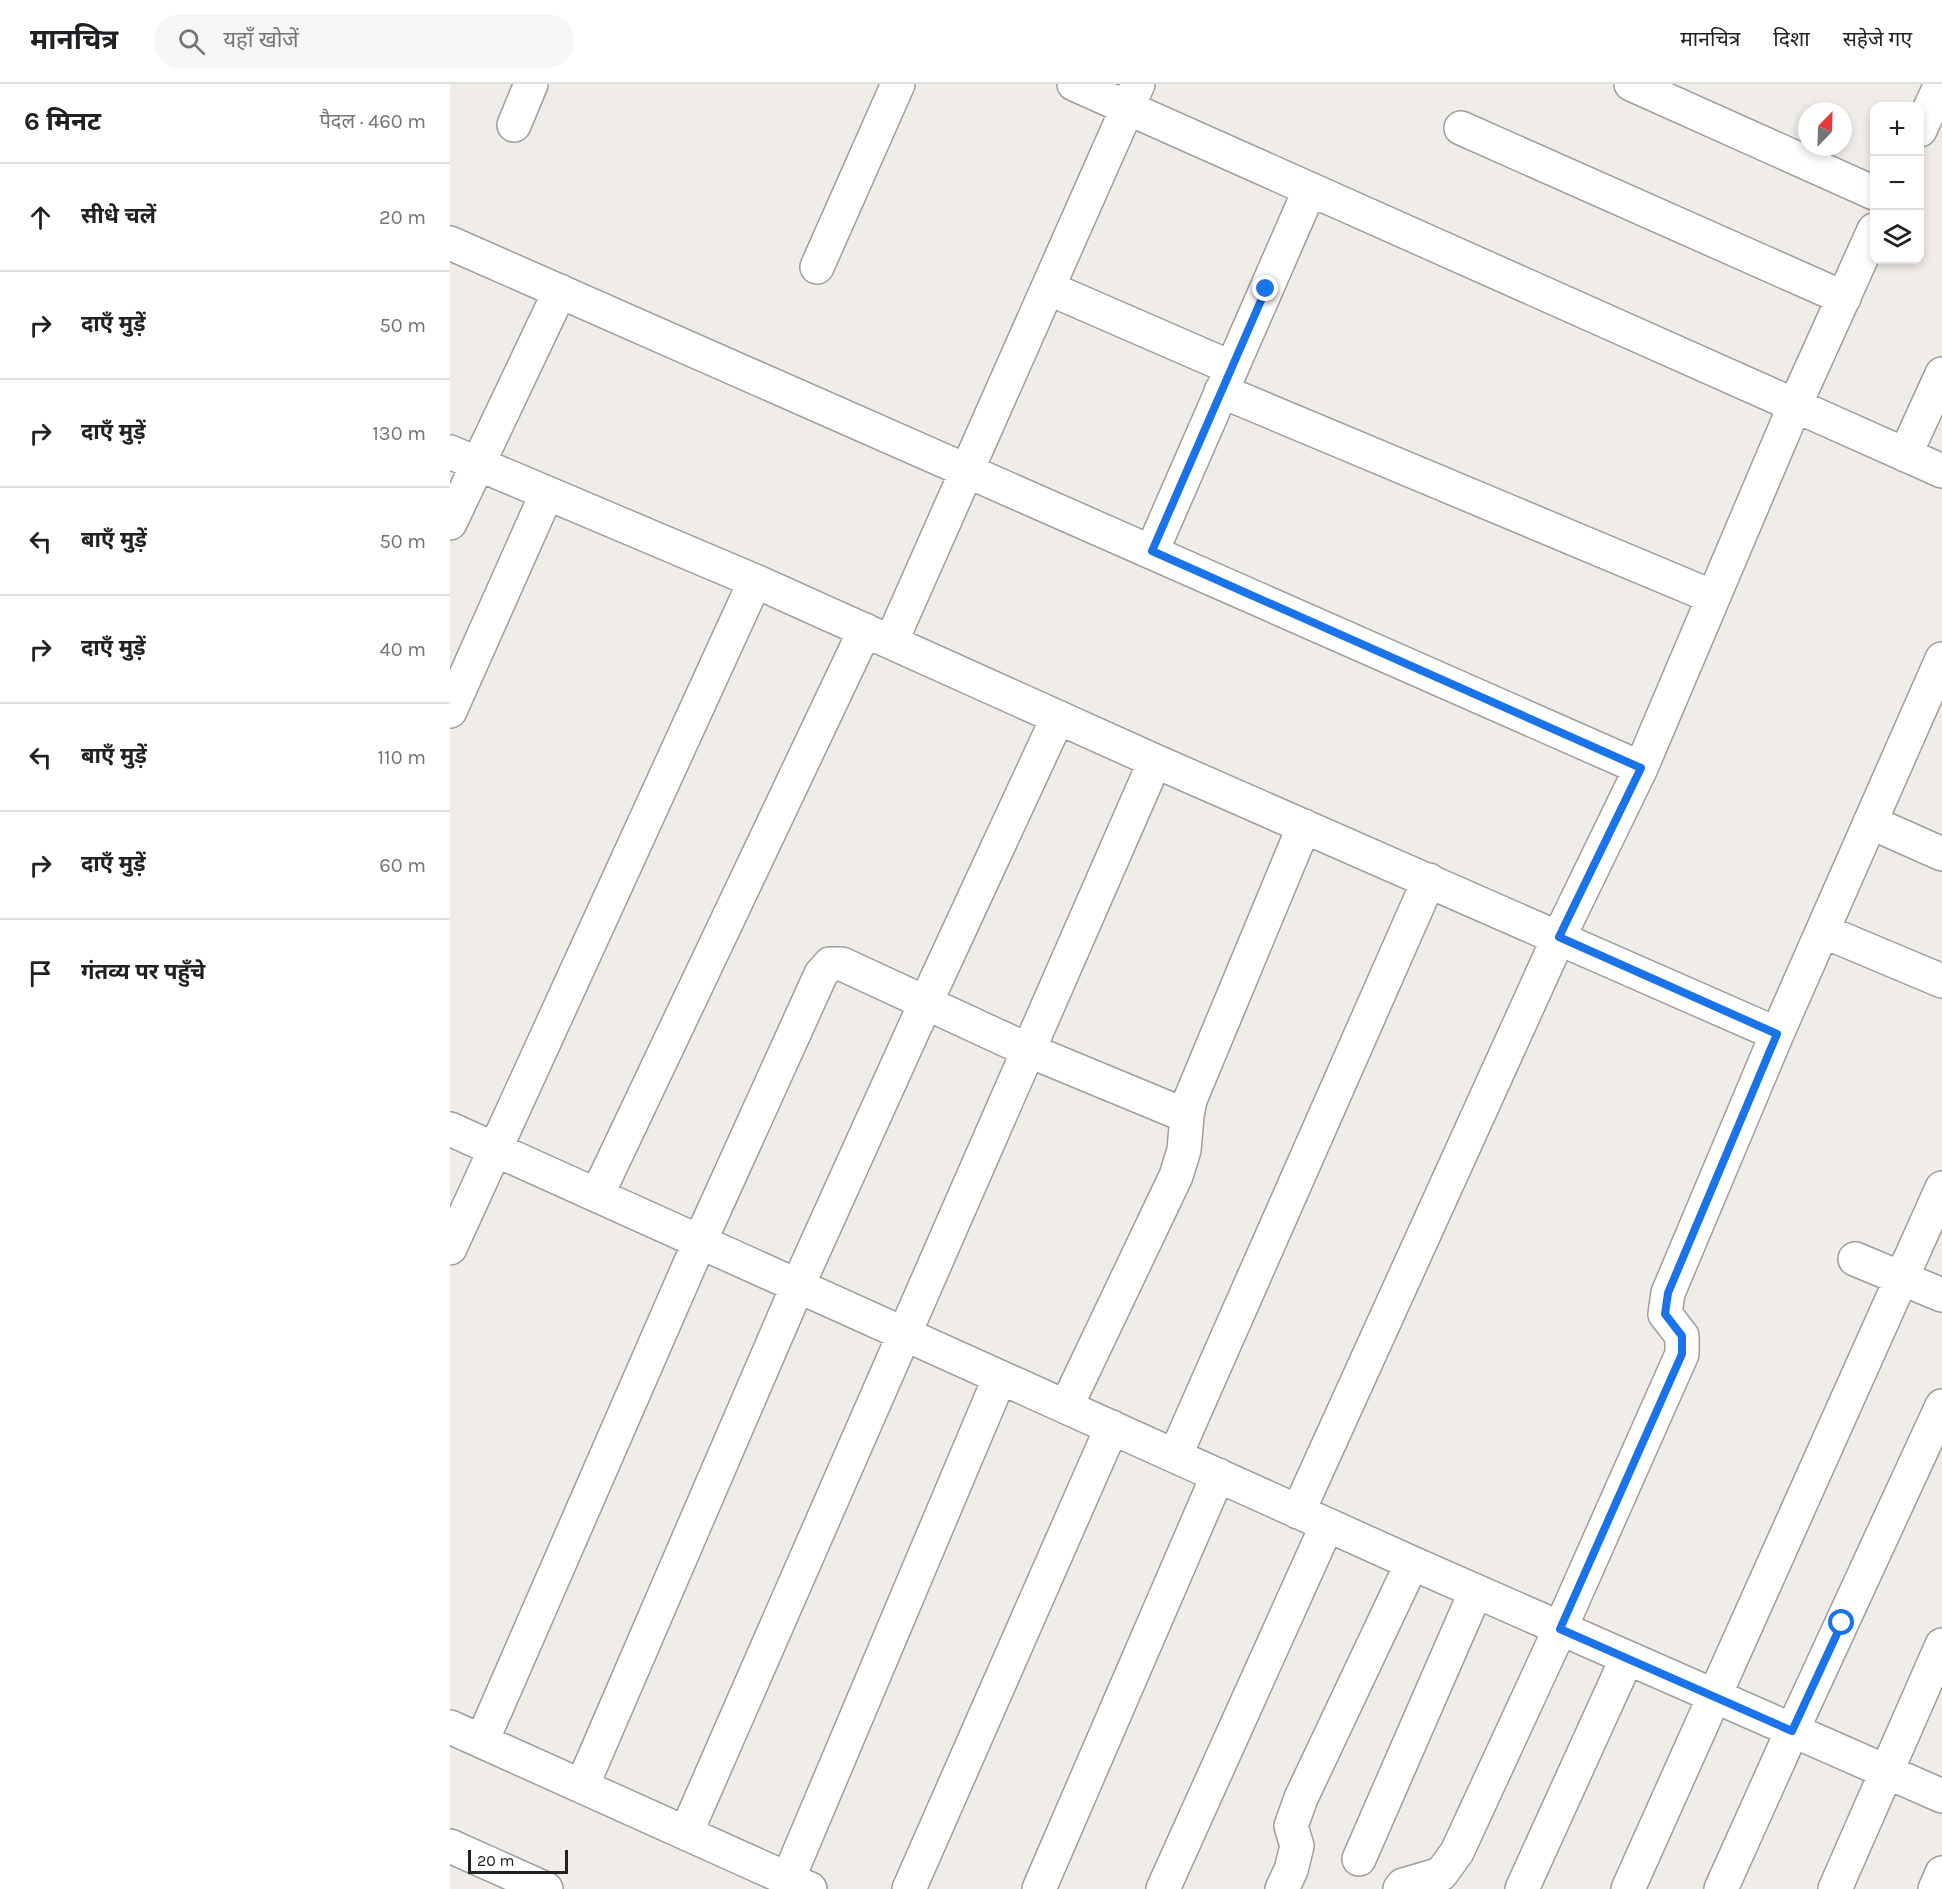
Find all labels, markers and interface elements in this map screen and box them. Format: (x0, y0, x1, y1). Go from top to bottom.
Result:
search box (154, 14, 574, 68)
text: मानचित्र (30, 23, 118, 56)
icon: search (175, 25, 208, 58)
text: यहाँ खोजें (223, 27, 299, 53)
text: मानचित्र (1680, 27, 1740, 51)
text: दिशा (1773, 27, 1810, 51)
text: सहेजे गए (1843, 27, 1912, 51)
north arrow (1798, 102, 1852, 156)
map controls (1870, 102, 1924, 264)
button: + (1870, 102, 1924, 156)
text: 6 मिनट (24, 106, 101, 137)
text: पैदल · 460 m (319, 110, 426, 133)
button: − (1870, 156, 1924, 210)
icon: ahead (24, 201, 57, 234)
text: सीधे चलें (81, 203, 156, 229)
text: 20 m (379, 206, 426, 229)
button: layers (1870, 210, 1924, 264)
route end (1252, 275, 1278, 301)
icon: right (24, 309, 57, 342)
text: दाएँ मुड़ें (81, 311, 146, 337)
text: 50 m (379, 314, 426, 337)
icon: right (24, 417, 57, 450)
text: दाएँ मुड़ें (81, 419, 146, 445)
text: 130 m (372, 422, 426, 445)
icon: left (24, 525, 57, 558)
text: बाएँ मुड़ें (81, 527, 147, 553)
text: 50 m (379, 530, 426, 553)
icon: right (24, 633, 57, 666)
text: दाएँ मुड़ें (81, 635, 146, 661)
text: 40 m (380, 638, 426, 661)
icon: left (24, 741, 57, 774)
text: बाएँ मुड़ें (81, 743, 147, 769)
text: 110 m (377, 746, 426, 769)
icon: right (24, 849, 57, 882)
text: दाएँ मुड़ें (81, 851, 146, 877)
text: 60 m (379, 854, 426, 877)
icon: arrive (24, 957, 57, 990)
text: गंतव्य पर पहुँचे (81, 959, 205, 985)
route start (1828, 1609, 1854, 1635)
scale bar (468, 1847, 568, 1874)
text: 20 m (477, 1851, 515, 1870)

